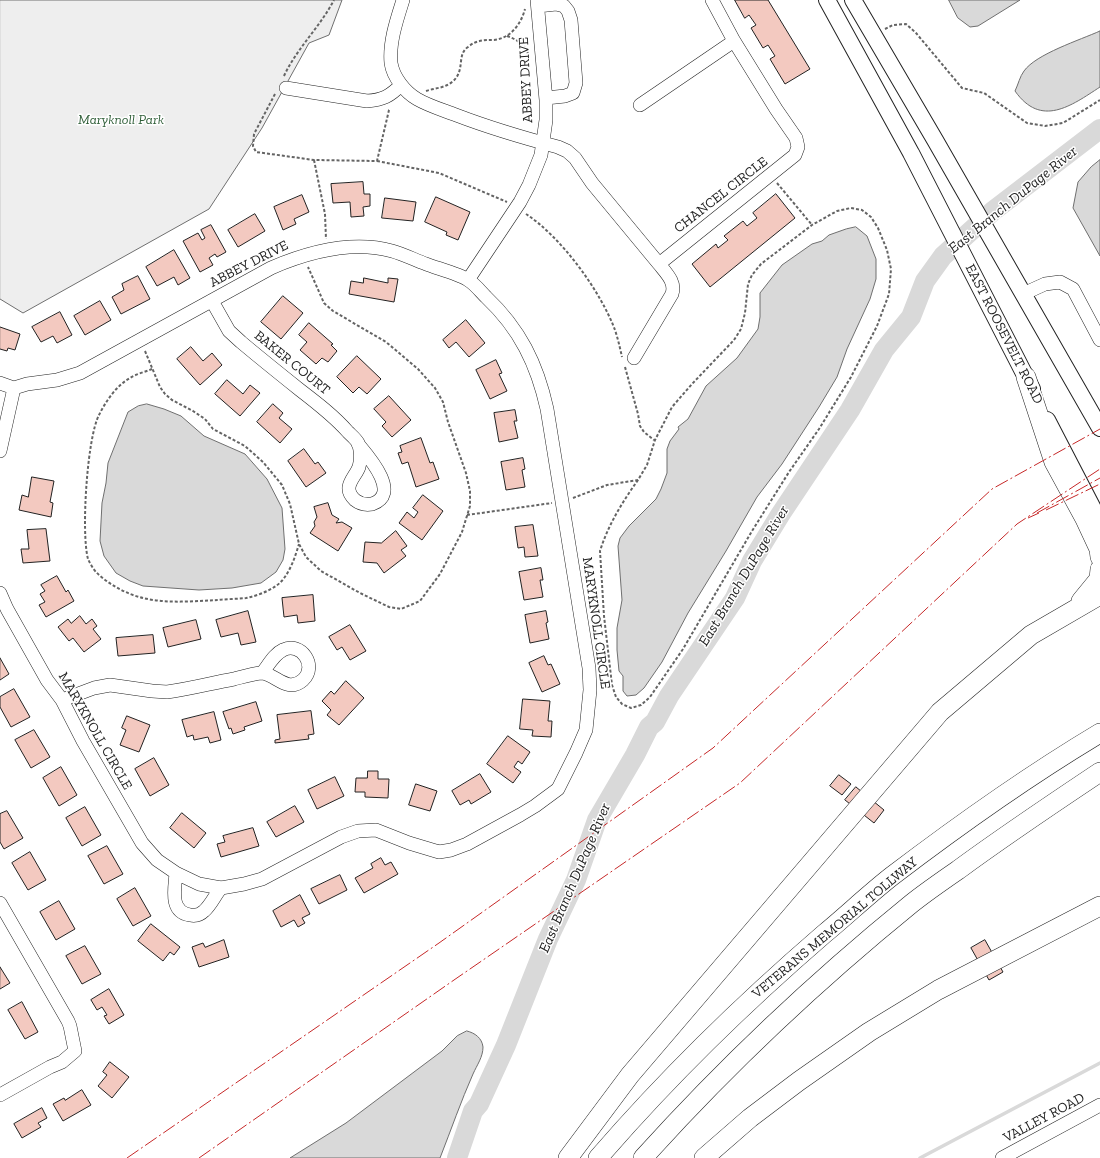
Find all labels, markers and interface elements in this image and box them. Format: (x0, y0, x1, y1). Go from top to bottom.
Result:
street label: ABBEY DRIVE (515, 37, 537, 123)
park label: Maryknoll Park (78, 112, 164, 128)
water label: East Branch DuPage River (945, 143, 1081, 257)
street label: CHANCEL CIRCLE (671, 153, 771, 237)
street label: ABBEY DRIVE (207, 237, 291, 291)
street label: EAST ROOSEVELT ROAD (961, 261, 1047, 407)
street label: BAKER COURT (251, 327, 333, 399)
water label: East Branch DuPage River (695, 503, 793, 649)
street label: MARYKNOLL CIRCLE (578, 556, 614, 690)
street label: MARYKNOLL CIRCLE (54, 669, 136, 793)
water label: East Branch DuPage River (535, 801, 615, 955)
street label: VETERANS MEMORIAL TOLLWAY (749, 854, 921, 1002)
street label: VALLEY ROAD (1000, 1090, 1088, 1146)

